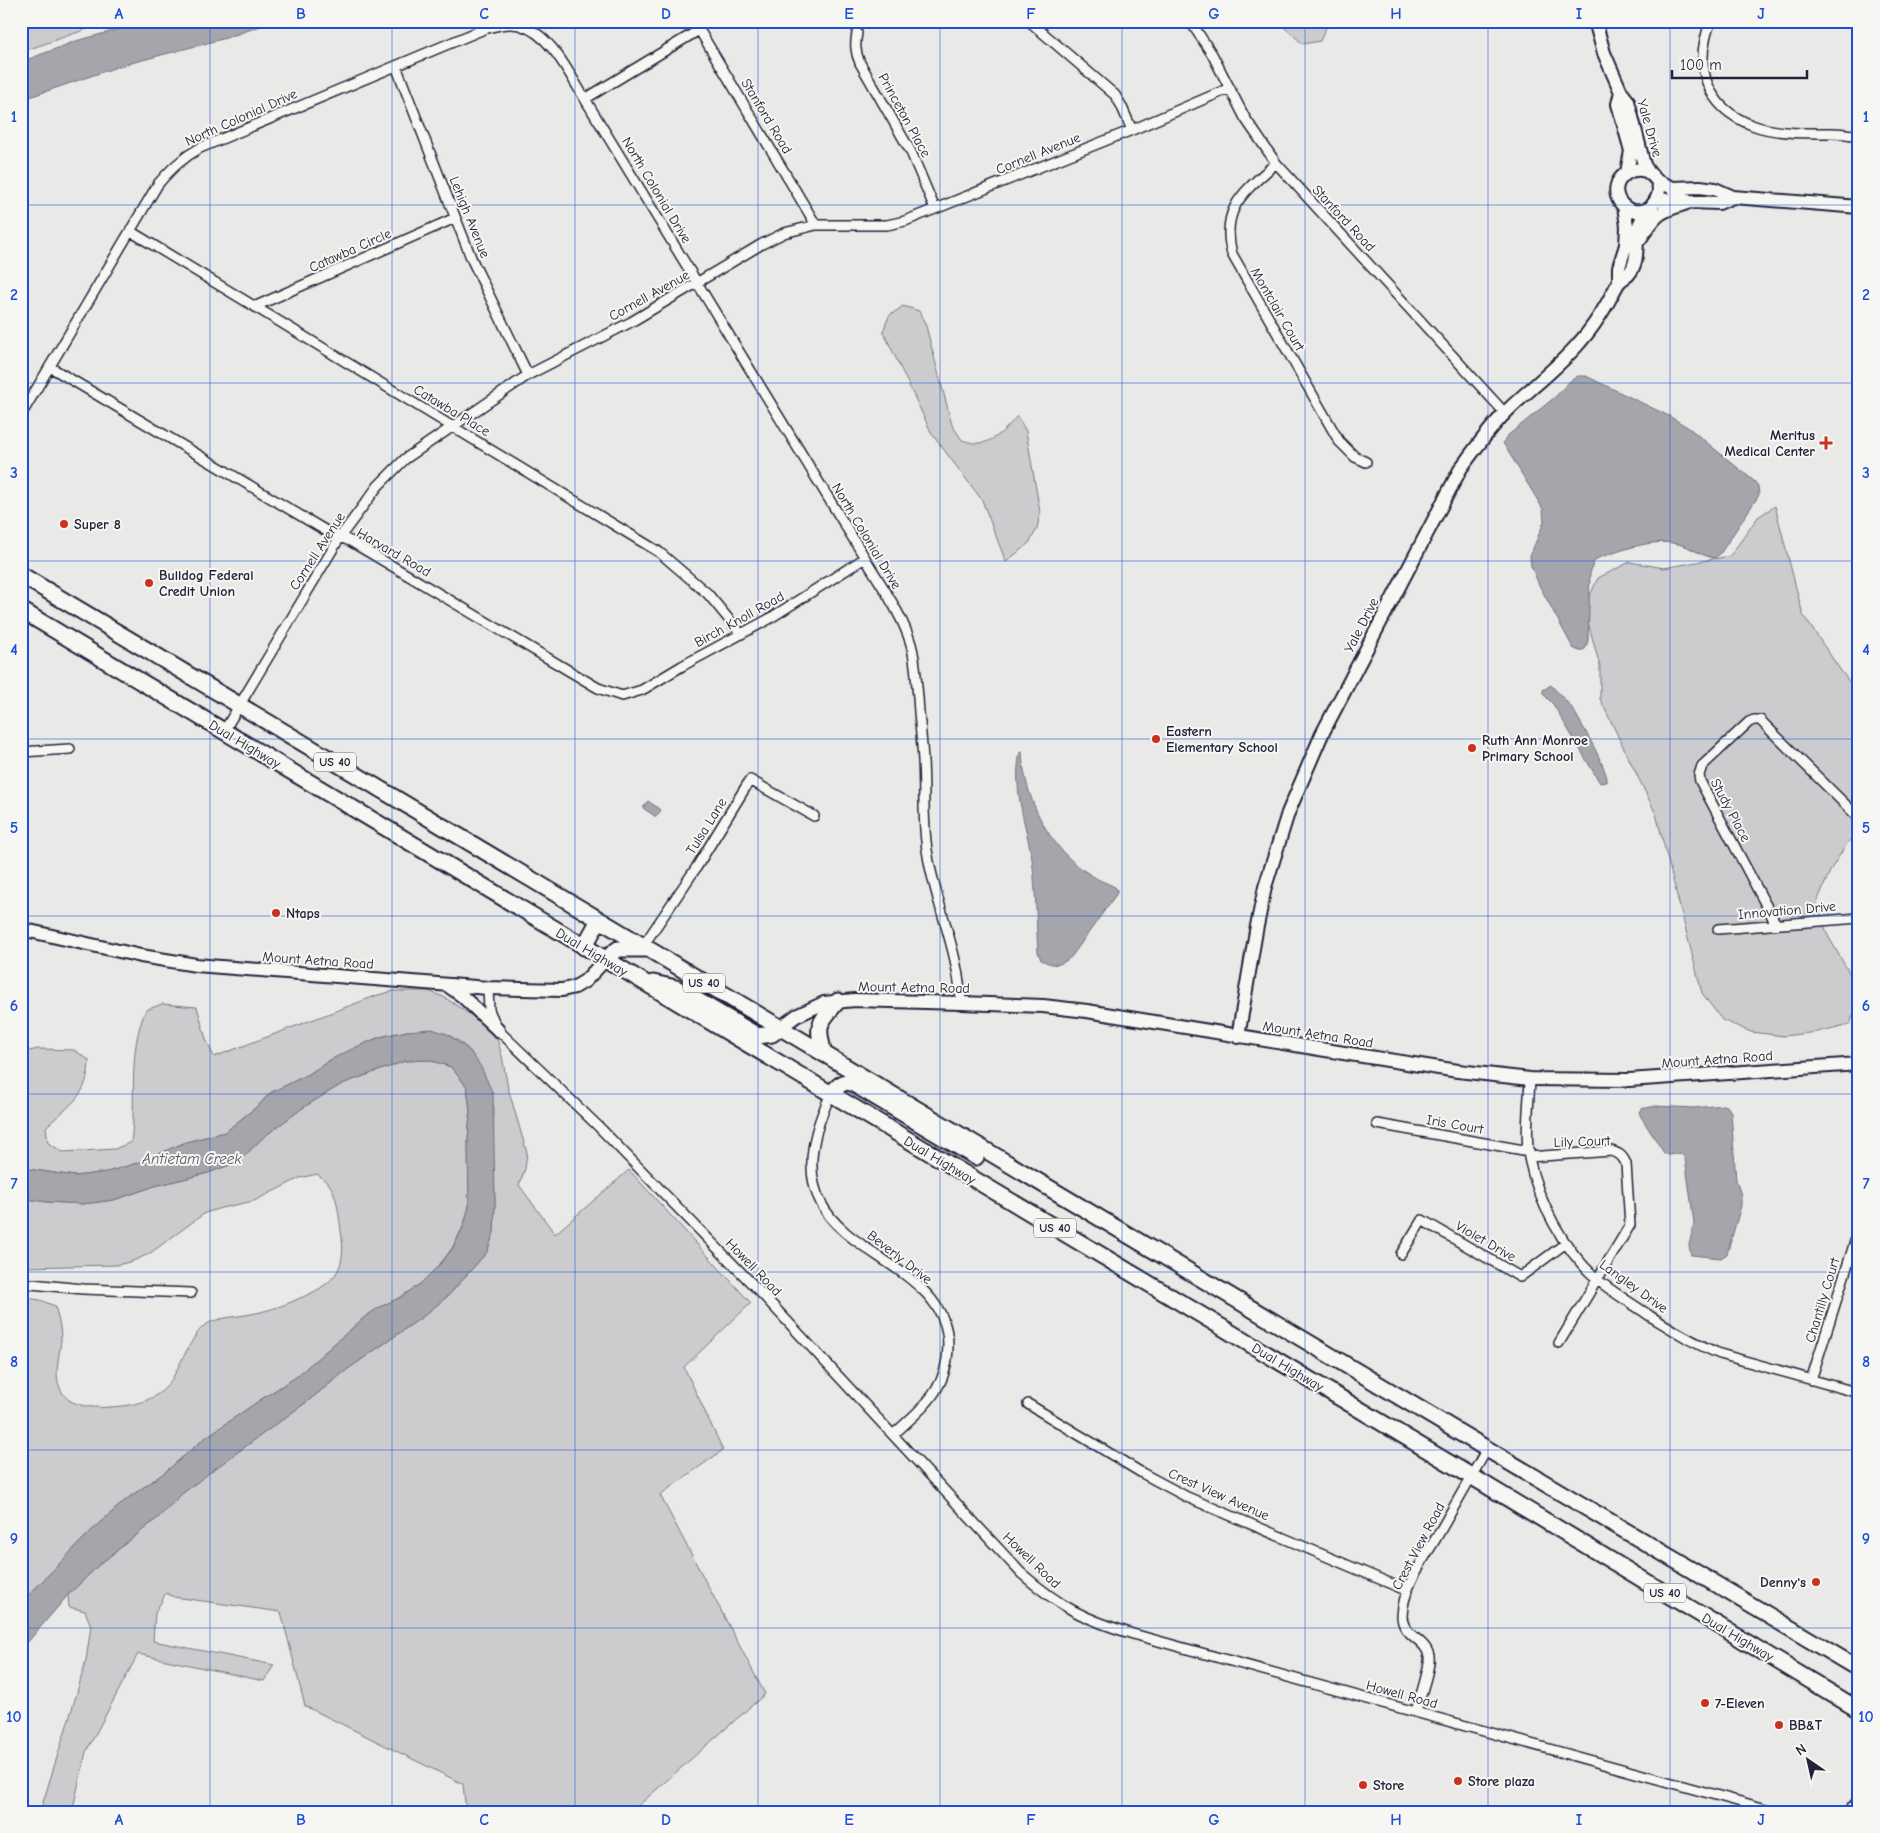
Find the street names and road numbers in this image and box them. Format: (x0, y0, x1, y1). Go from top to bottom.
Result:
street label: Princeton Place (874, 70, 935, 160)
street label: Stanford Road (737, 76, 796, 157)
street label: North Colonial Drive (183, 85, 300, 150)
street label: Yale Drive (1633, 97, 1666, 159)
street label: Cornell Avenue (993, 129, 1083, 178)
street label: North Colonial Drive (618, 134, 695, 246)
street label: Lehigh Avenue (445, 174, 494, 261)
street label: Stanford Road (1308, 182, 1379, 255)
street label: Catawba Circle (306, 225, 394, 276)
street label: Montclair Court (1247, 264, 1309, 355)
street label: Cornell Avenue (606, 266, 693, 325)
street label: Catawba Place (410, 381, 493, 440)
street label: North Colonial Drive (828, 480, 905, 592)
street label: Cornell Avenue (286, 509, 349, 594)
street label: Harvard Road (353, 524, 434, 581)
street label: Birch Knoll Road (691, 588, 787, 651)
street label: Yale Drive (1340, 595, 1383, 656)
street label: Dual Highway (206, 716, 284, 773)
road number: US 40 (314, 752, 356, 772)
street label: Study Place (1707, 776, 1754, 845)
street label: Tulsa Lane (682, 795, 731, 858)
street label: Innovation Drive (1737, 898, 1837, 923)
street label: Dual Highway (553, 924, 631, 981)
street label: Mount Aetna Road (262, 948, 374, 973)
road number: US 40 (683, 974, 725, 992)
street label: Mount Aetna Road (858, 978, 970, 997)
street label: Mount Aetna Road (1261, 1017, 1374, 1052)
street label: Mount Aetna Road (1661, 1047, 1773, 1072)
street label: Iris Court (1425, 1111, 1486, 1138)
street label: Dual Highway (901, 1132, 979, 1189)
street label: Lily Court (1553, 1132, 1612, 1151)
street label: Violet Drive (1452, 1217, 1519, 1266)
road number: US 40 (1034, 1218, 1076, 1238)
street label: Beverly Drive (864, 1227, 936, 1288)
street label: Howell Road (722, 1235, 785, 1300)
street label: Chantilly Court (1801, 1255, 1844, 1345)
street label: Langley Drive (1596, 1256, 1671, 1317)
street label: Dual Highway (1249, 1339, 1327, 1396)
street label: Crest View Avenue (1166, 1465, 1272, 1524)
street label: Crest View Road (1388, 1500, 1449, 1593)
street label: Howell Road (999, 1529, 1064, 1592)
road number: US 40 (1644, 1584, 1686, 1602)
street label: Dual Highway (1699, 1609, 1777, 1666)
street label: Howell Road (1364, 1677, 1440, 1712)

